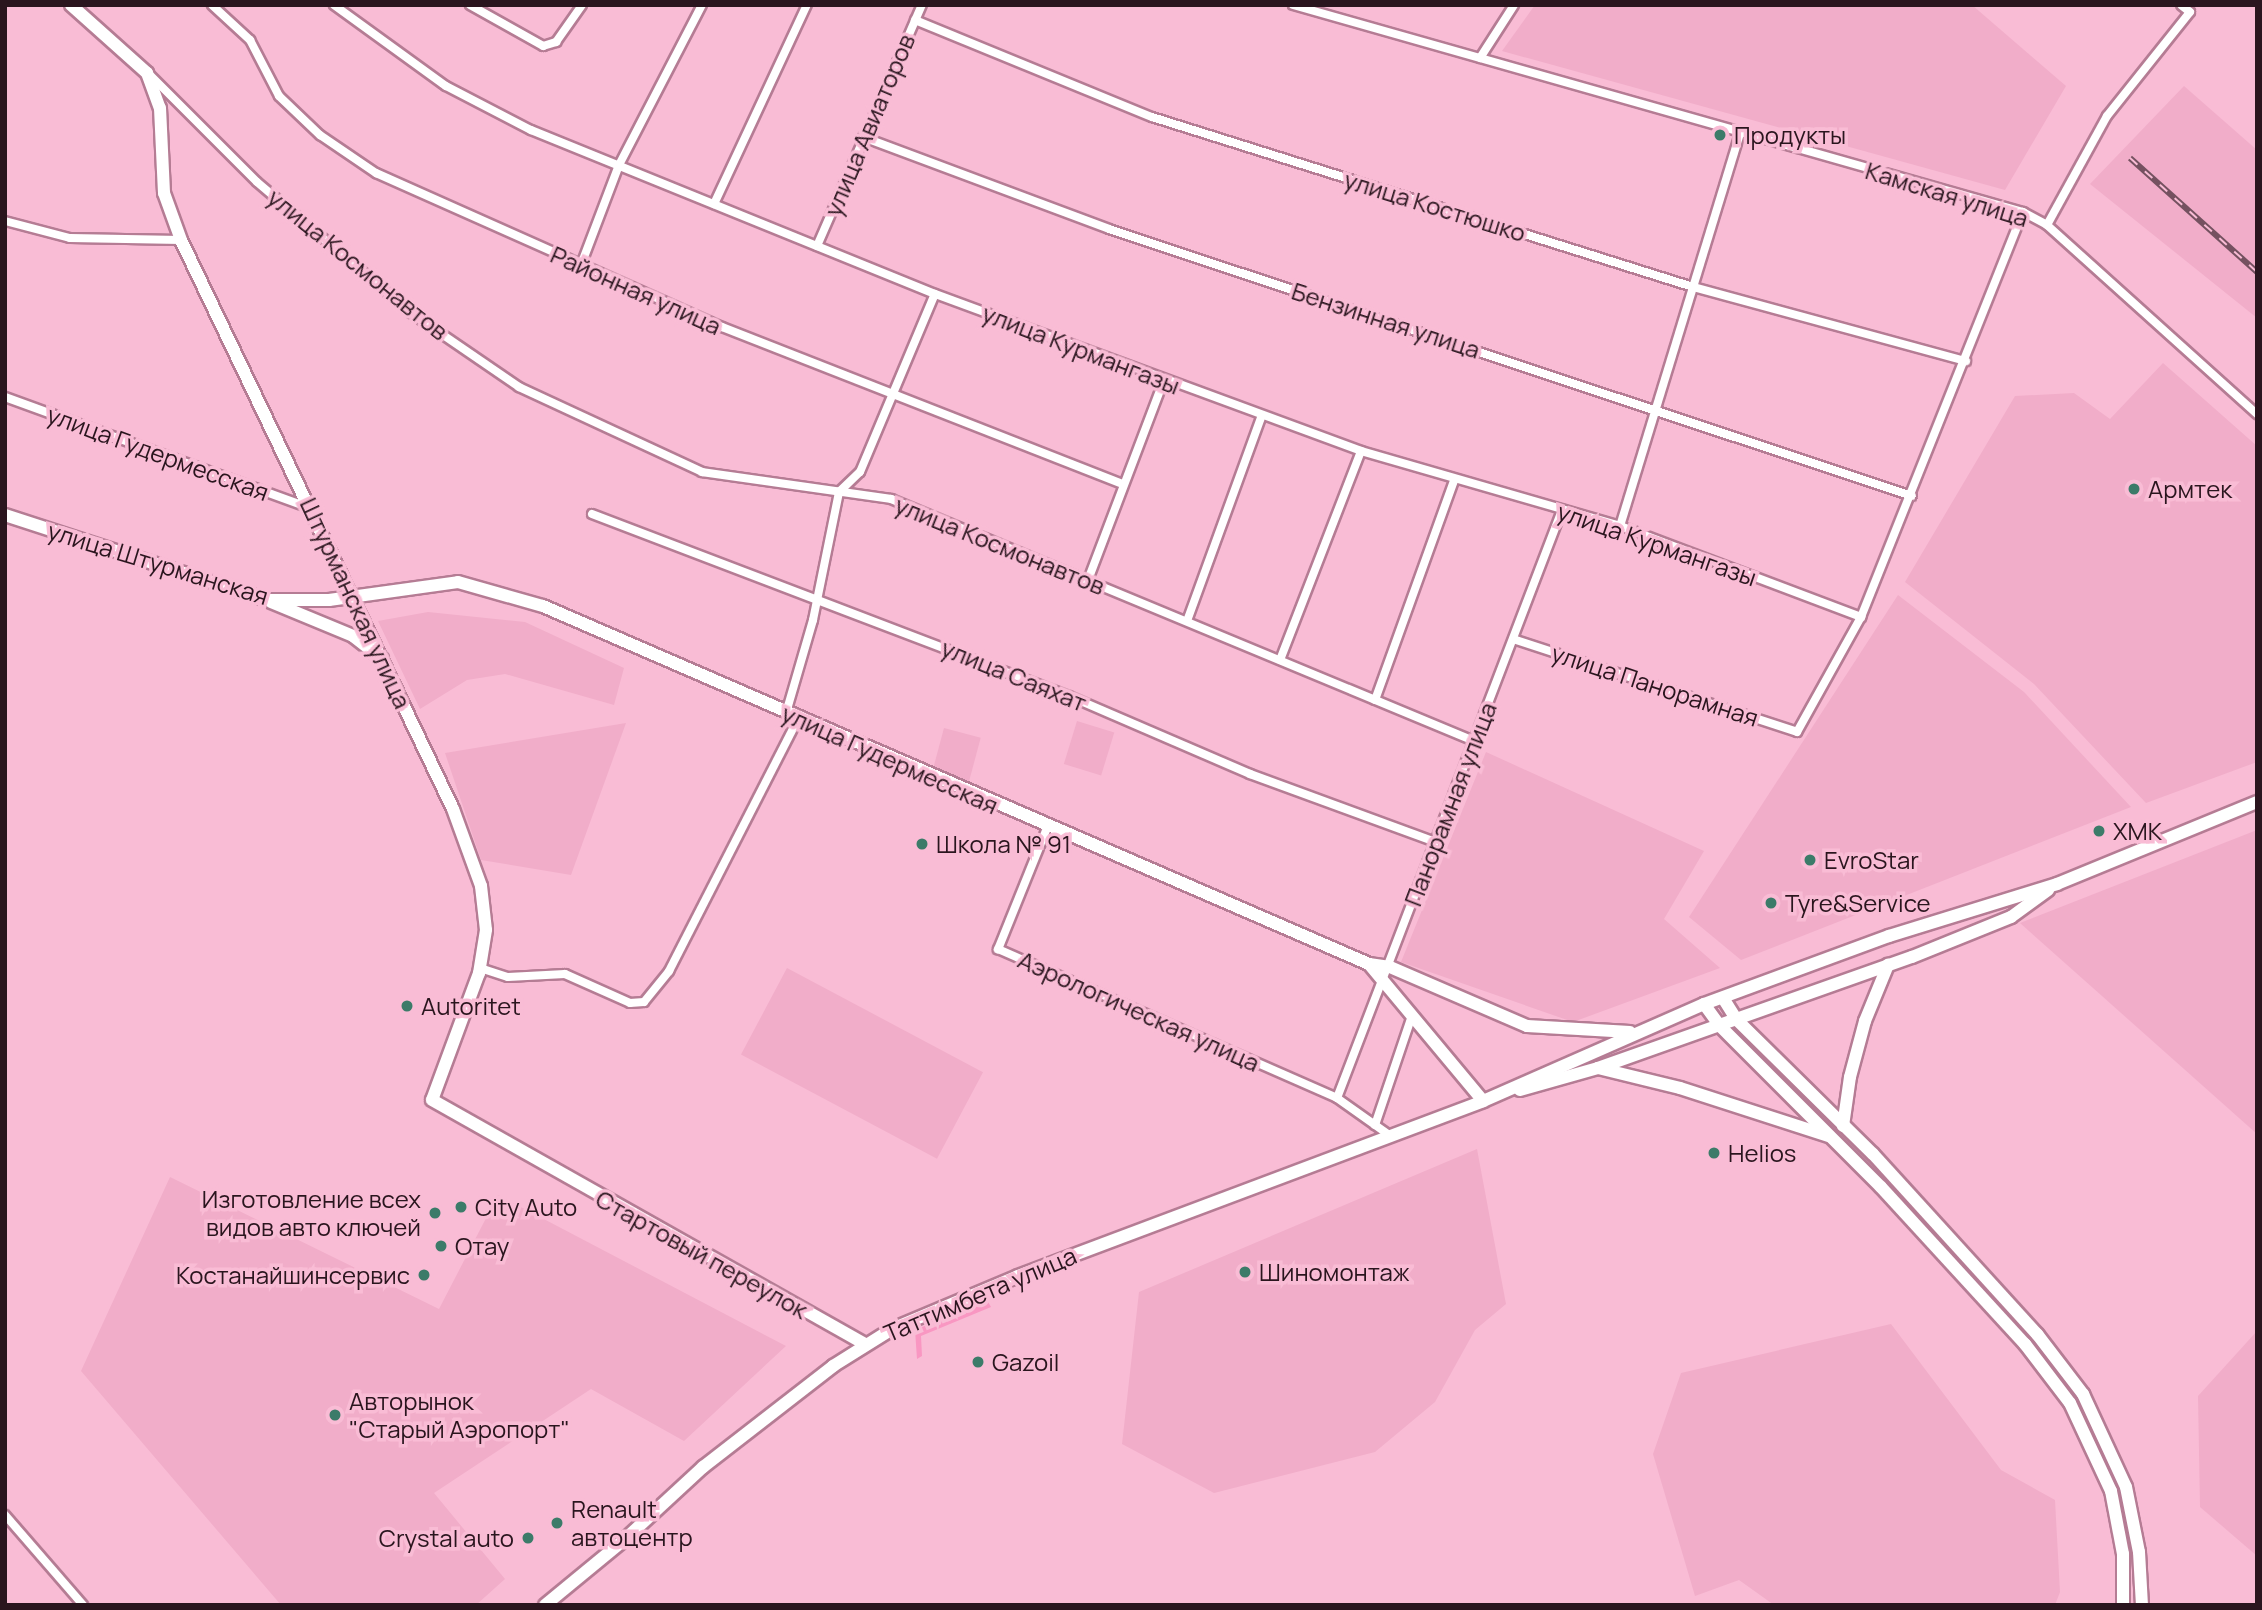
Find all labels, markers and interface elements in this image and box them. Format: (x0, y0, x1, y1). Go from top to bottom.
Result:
street label: улица Авиаторов (818, 30, 920, 220)
place label: Продукты (1734, 121, 1846, 149)
marker: Продукты (1712, 127, 1728, 143)
street label: Камская улица (1862, 156, 2032, 232)
street label: улица Костюшко (1341, 165, 1529, 247)
street label: улица Космонавтов (262, 182, 454, 346)
street label: Районная улица (546, 240, 726, 340)
street label: Бензинная улица (1288, 276, 1484, 364)
street label: улица Курмангазы (978, 298, 1184, 400)
street label: улица Гудермесская (43, 399, 273, 507)
place label: Армтек (2148, 475, 2232, 503)
marker: Армтек (2126, 481, 2142, 497)
street label: улица Космонавтов (891, 490, 1109, 600)
street label: Штурманская улица (295, 493, 417, 713)
street label: улица Курмангазы (1554, 496, 1760, 592)
street label: улица Штурманская (44, 516, 272, 610)
street label: улица Саяхат (937, 633, 1091, 717)
street label: улица Панорамная (1548, 638, 1762, 732)
street label: улица Гудермесская (777, 698, 1003, 820)
street label: Панорамная улица (1398, 698, 1502, 910)
place label: ХМК (2113, 817, 2162, 845)
marker: ХМК (2091, 823, 2107, 839)
place label: Школа № 91 (936, 830, 1071, 858)
marker: Школа № 91 (914, 836, 930, 852)
place label: EvroStar (1824, 846, 1919, 874)
marker: EvroStar (1802, 852, 1818, 868)
place label: Tyre&Service (1785, 889, 1931, 917)
marker: Tyre&Service (1763, 895, 1779, 911)
street label: Аэрологическая улица (1014, 945, 1264, 1077)
place label: Autoritet (421, 992, 521, 1020)
marker: Autoritet (399, 998, 415, 1014)
place label: Helios (1728, 1139, 1796, 1167)
marker: Helios (1706, 1145, 1722, 1161)
street label: Стартовый переулок (591, 1184, 813, 1324)
place label: Изготовление всех видов авто ключей (202, 1185, 421, 1241)
place label: City Auto (475, 1193, 577, 1221)
marker: City Auto (453, 1199, 469, 1215)
marker: Изготовление всех видов авто ключей (427, 1205, 443, 1221)
place label: Отау (455, 1232, 509, 1260)
marker: Отау (433, 1238, 449, 1254)
street label: Таттимбета улица (880, 1240, 1080, 1348)
place label: Шиномонтаж (1259, 1258, 1410, 1286)
place label: Костанайшинсервис (176, 1261, 410, 1289)
marker: Шиномонтаж (1237, 1264, 1253, 1280)
marker: Костанайшинсервис (416, 1267, 432, 1283)
place label: Gazoil (992, 1348, 1059, 1376)
marker: Gazoil (970, 1354, 986, 1370)
place label: Авторынок "Старый Аэропорт" (349, 1387, 570, 1443)
marker: Авторынок "Старый Аэропорт" (327, 1407, 343, 1423)
place label: Renault автоцентр (571, 1495, 693, 1551)
marker: Renault автоцентр (549, 1515, 565, 1531)
place label: Crystal auto (379, 1524, 514, 1552)
marker: Crystal auto (520, 1530, 536, 1546)

